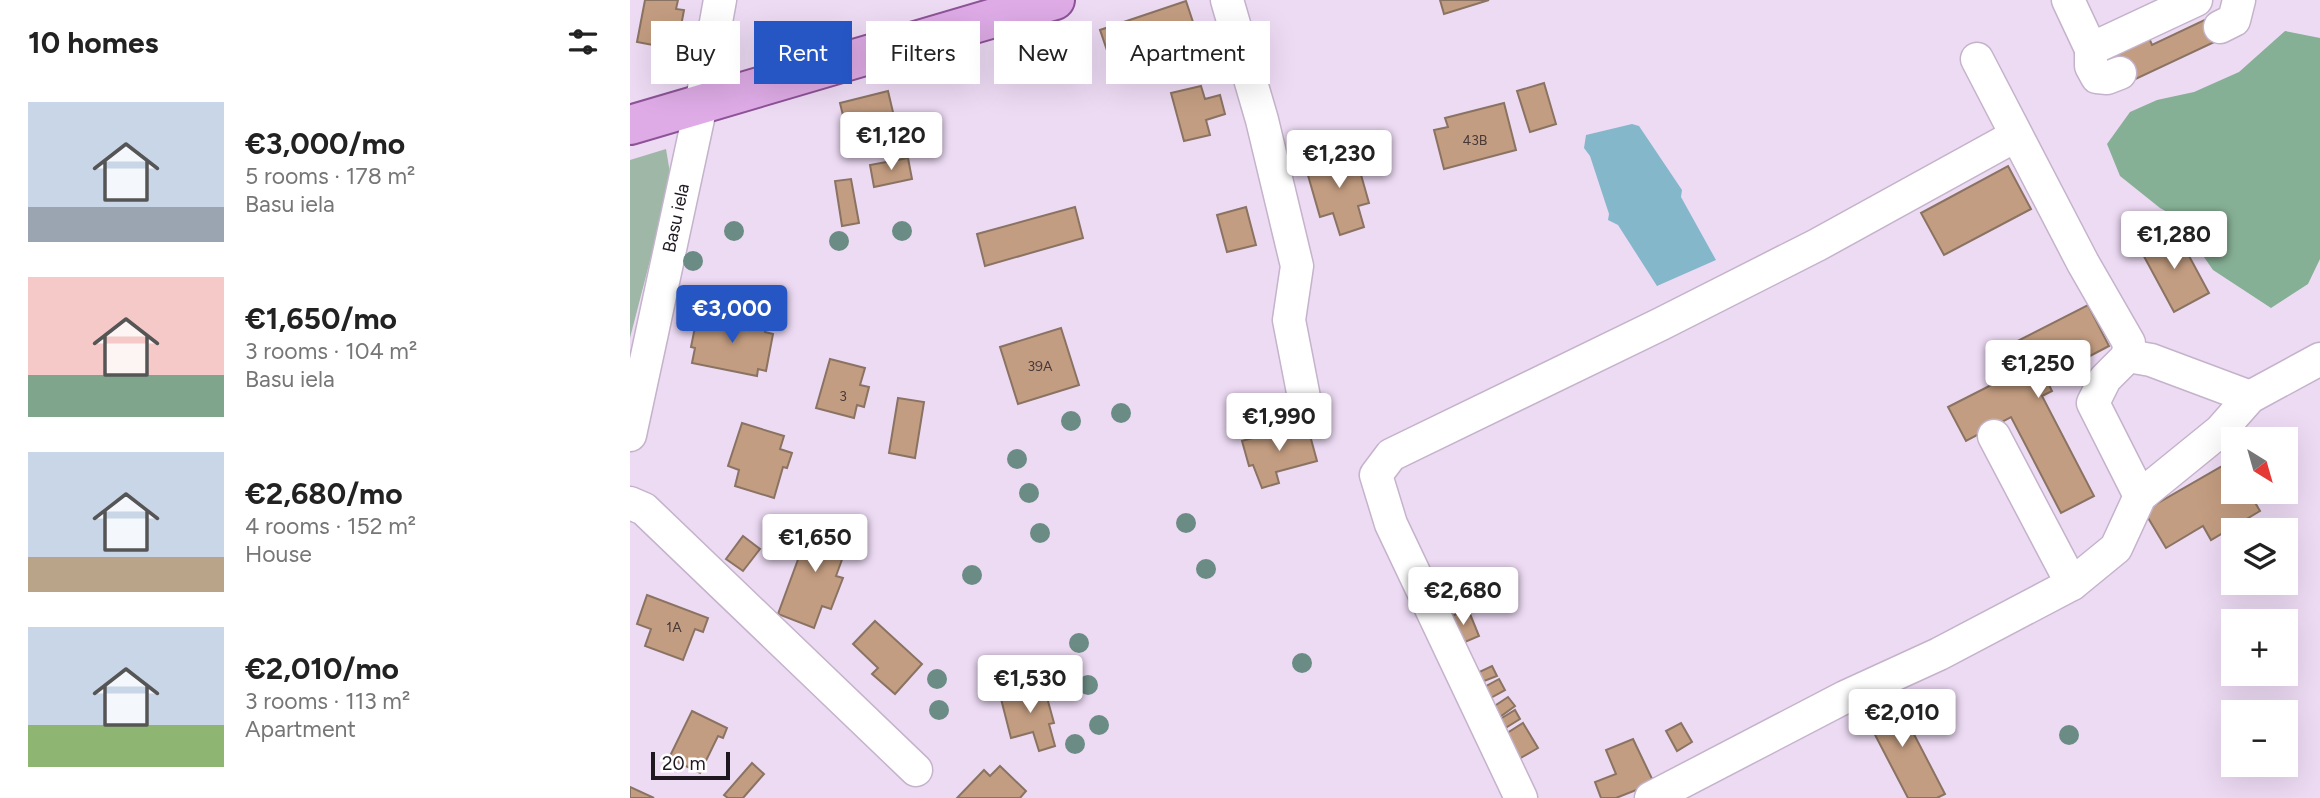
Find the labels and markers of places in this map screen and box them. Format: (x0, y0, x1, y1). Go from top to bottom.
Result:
pin: €1,120 (834, 113, 948, 172)
pin: €1,230 (1282, 130, 1396, 190)
pin: €1,280 (2117, 212, 2231, 271)
pin: €3,000 (675, 286, 789, 345)
pin: €1,250 (1981, 340, 2095, 400)
pin: €1,990 (1222, 393, 1336, 453)
pin: €1,650 (758, 514, 872, 574)
pin: €2,680 (1406, 568, 1520, 627)
pin: €1,530 (973, 656, 1087, 715)
pin: €2,010 (1845, 690, 1959, 749)

